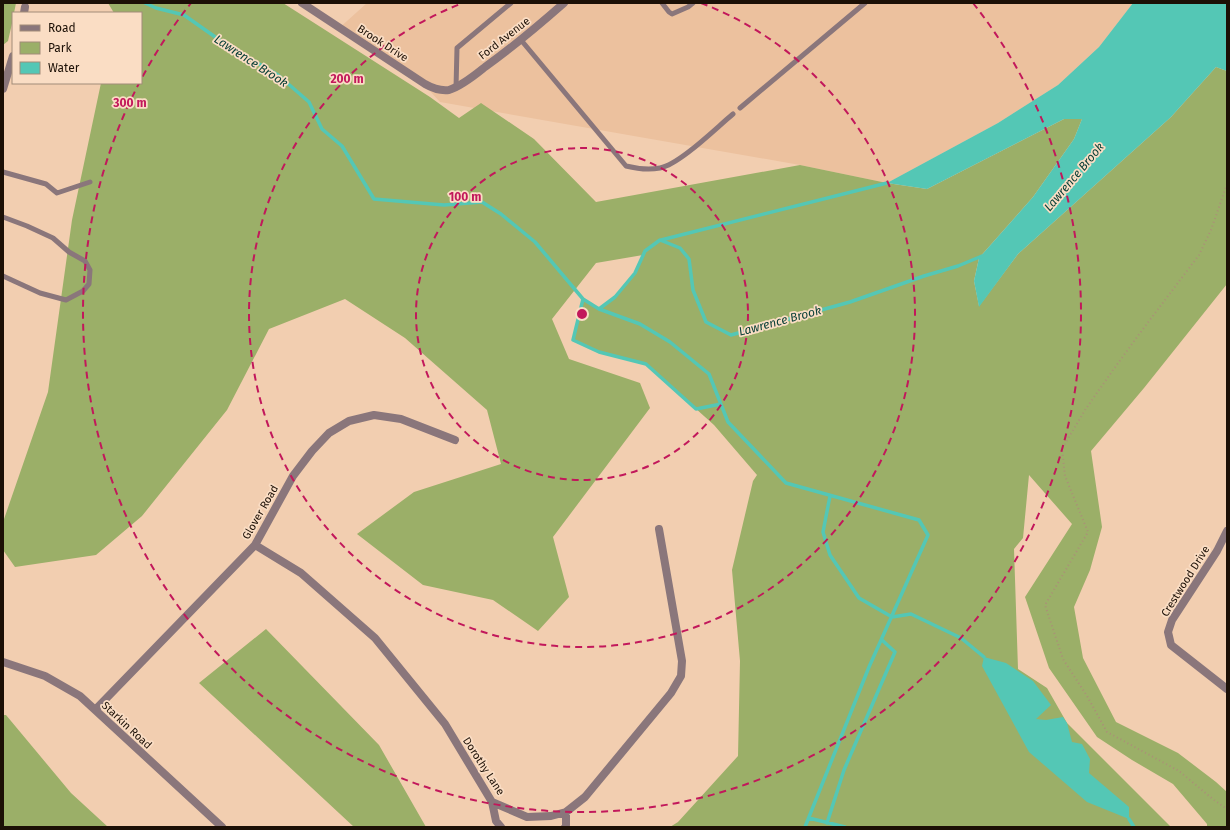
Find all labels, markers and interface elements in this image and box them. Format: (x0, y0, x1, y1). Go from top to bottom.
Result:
legend (12, 12, 142, 84)
street label: Ford Avenue (476, 14, 532, 62)
text: Road (48, 21, 76, 35)
street label: Brook Drive (355, 22, 411, 65)
water label: Lawrence Brook (212, 32, 291, 90)
text: Park (48, 41, 72, 55)
text: Water (48, 61, 80, 75)
text: 200 m (330, 72, 364, 86)
text: 300 m (112, 96, 147, 110)
water label: Lawrence Brook (1041, 140, 1107, 214)
text: 100 m (449, 190, 481, 204)
water label: Lawrence Brook (737, 303, 823, 339)
centre of rings (575, 307, 589, 321)
street label: Glover Road (240, 483, 281, 542)
street label: Crestwood Drive (1158, 543, 1212, 619)
street label: Starkin Road (99, 699, 154, 752)
street label: Dorothy Lane (460, 735, 507, 798)

